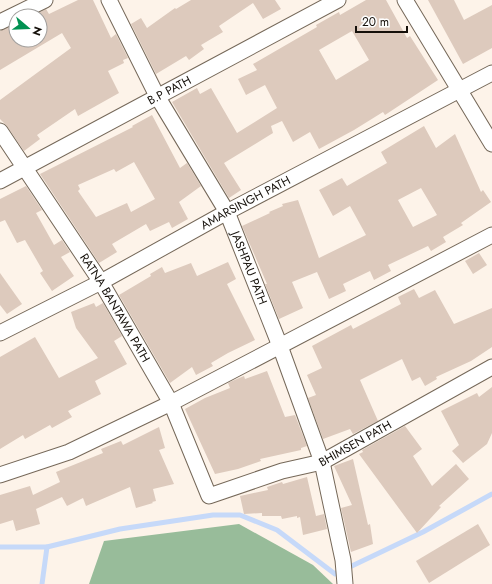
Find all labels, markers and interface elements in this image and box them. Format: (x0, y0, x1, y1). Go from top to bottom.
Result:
north arrow (8, 8, 48, 48)
scale bar (356, 8, 407, 34)
text: 20 m (362, 13, 389, 31)
text: N (28, 25, 46, 38)
street label: B.P PATH (144, 71, 194, 109)
street label: AMARSINGH PATH (197, 171, 294, 234)
street label: JASHPAU PATH (226, 227, 272, 307)
street label: RATNA BANTAWA PATH (75, 250, 155, 366)
street label: BHIMSEN PATH (315, 416, 395, 471)

